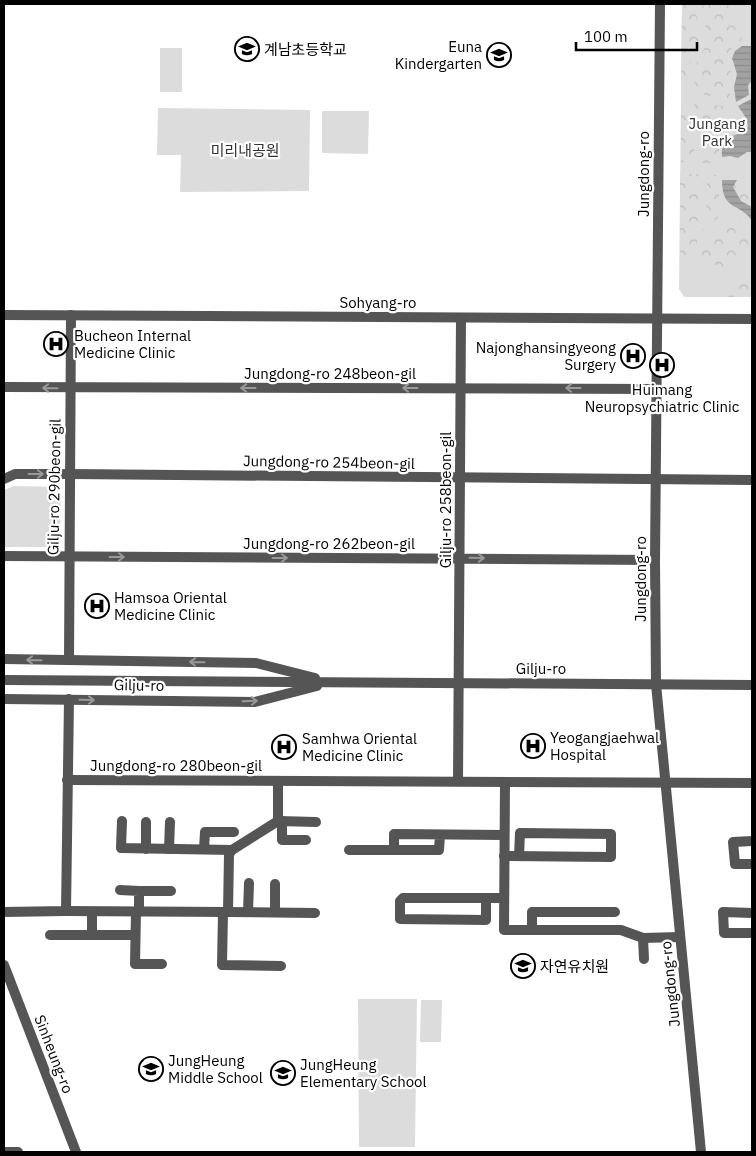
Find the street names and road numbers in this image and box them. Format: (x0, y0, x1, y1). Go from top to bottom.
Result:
street label: Jungdong-ro (634, 131, 653, 217)
street label: Sohyang-ro (339, 293, 417, 312)
street label: Jungdong-ro 248beon-gil (244, 364, 416, 383)
street label: Gilju-ro 290beon-gil (43, 419, 65, 555)
street label: Gilju-ro 258beon-gil (436, 432, 455, 568)
street label: Jungdong-ro 254beon-gil (243, 451, 415, 473)
street label: Jungdong-ro 262beon-gil (243, 534, 415, 553)
street label: Jungdong-ro (631, 536, 650, 622)
street label: Gilju-ro (516, 659, 566, 678)
street label: Gilju-ro (114, 675, 164, 695)
street label: Jungdong-ro 280beon-gil (90, 756, 262, 775)
street label: Jungdong-ro (656, 940, 684, 1028)
street label: Sinheung-ro (30, 1012, 78, 1096)

